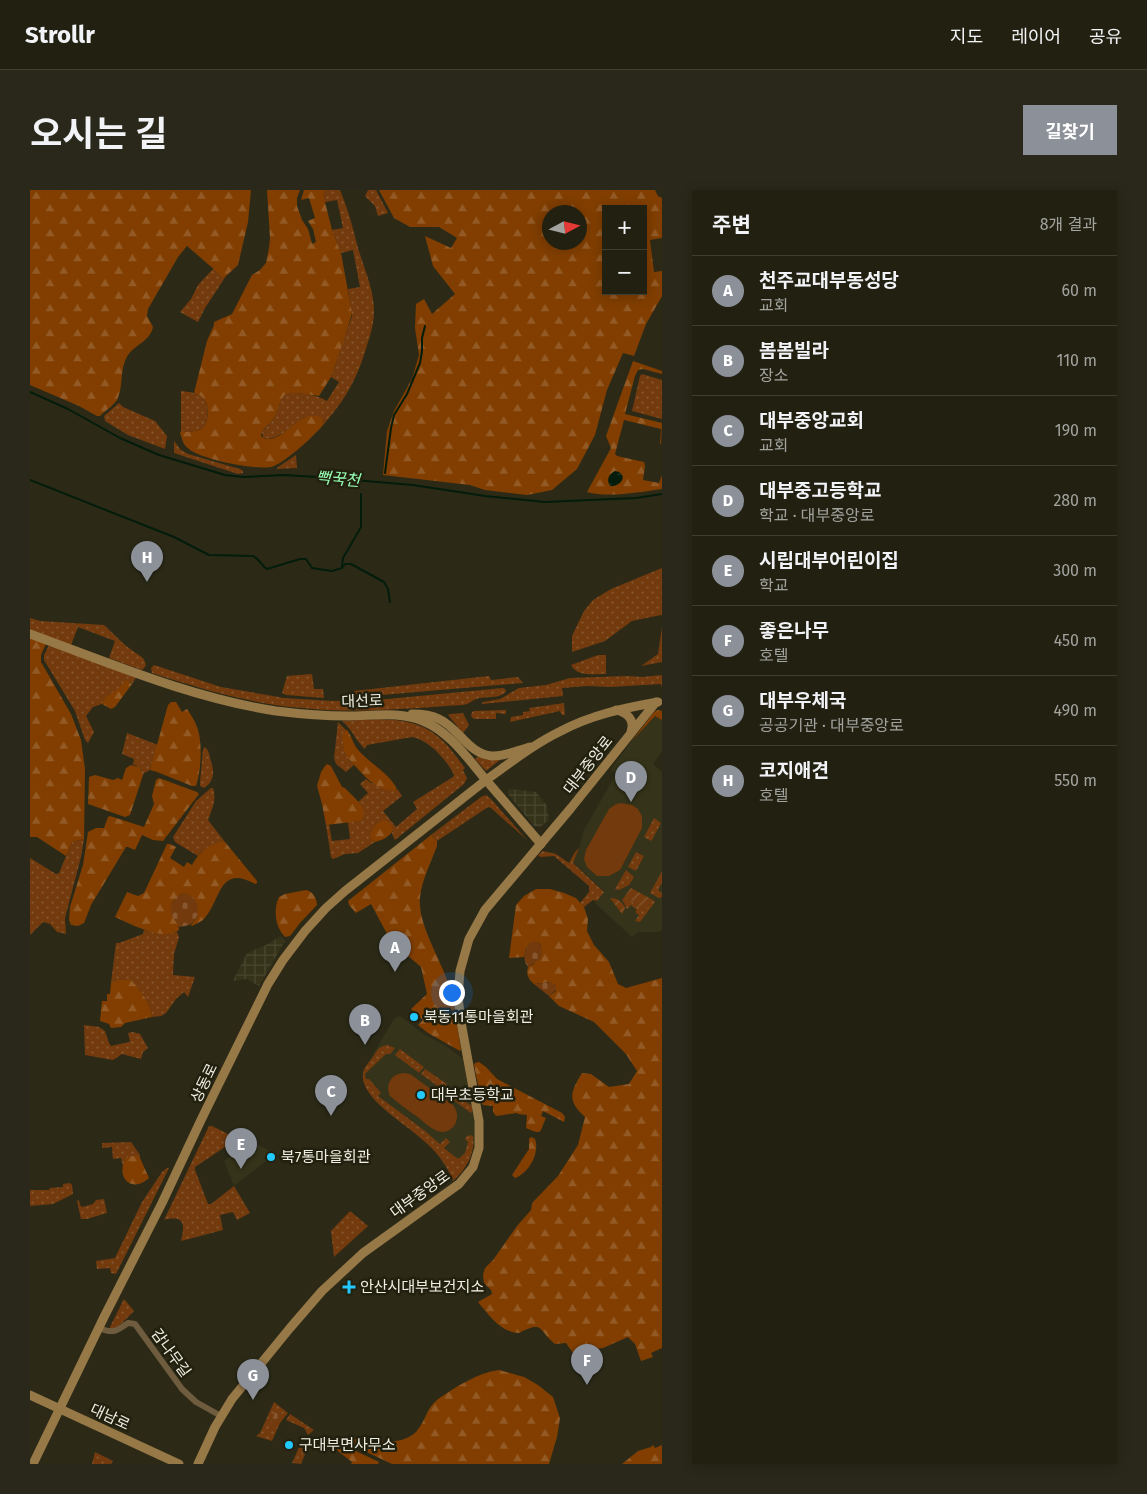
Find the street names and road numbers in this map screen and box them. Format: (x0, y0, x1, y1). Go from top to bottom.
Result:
street label: 대선로 (341, 691, 383, 711)
street label: 대부중앙로 (560, 732, 616, 798)
street label: 상동로 (187, 1060, 221, 1106)
street label: 대부중앙로 (387, 1166, 453, 1222)
street label: 감나무길 (147, 1325, 195, 1381)
street label: 대남로 (87, 1400, 133, 1434)

